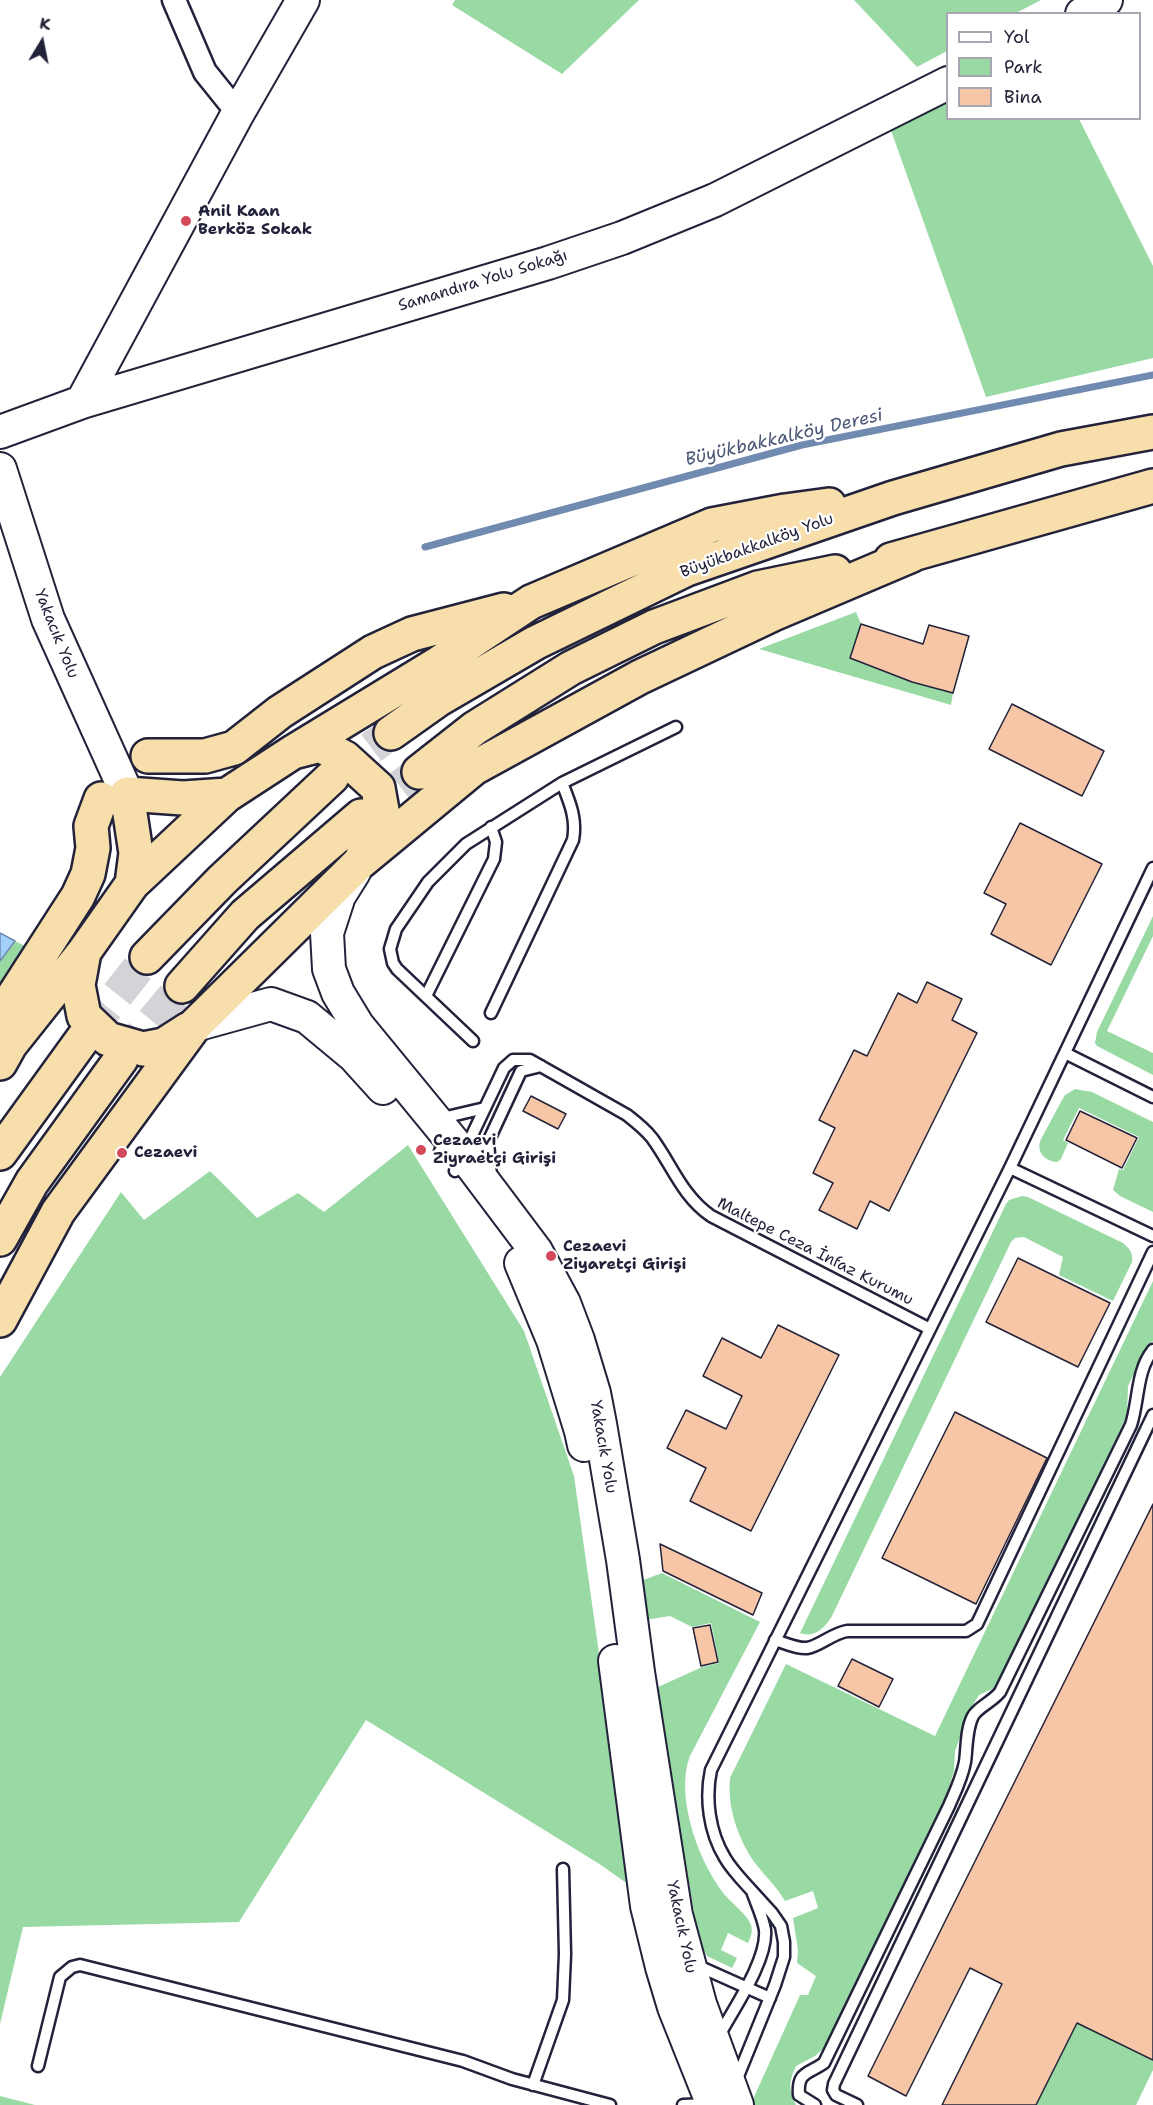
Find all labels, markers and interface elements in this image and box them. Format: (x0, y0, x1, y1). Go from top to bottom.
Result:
north arrow (12, 12, 72, 72)
text: K (38, 12, 52, 35)
legend (946, 12, 1141, 120)
text: Yol (1004, 25, 1029, 49)
text: Park (1004, 55, 1043, 79)
text: Bina (1004, 85, 1042, 109)
place label: Anil Kaan Berköz Sokak (198, 202, 312, 240)
marker: Anil Kaan Berköz Sokak (179, 214, 193, 228)
street label: Samandıra Yolu Sokağı (396, 246, 570, 316)
water label: Büyükbakkalköy Deresi (683, 405, 885, 471)
street label: Büyükbakkalköy Yolu (678, 509, 836, 583)
street label: Yakacık Yolu (29, 587, 83, 681)
place label: Cezaevi Ziyraetçi Girişi (433, 1131, 556, 1169)
place label: Cezaevi (134, 1143, 198, 1163)
marker: Cezaevi Ziyraetçi Girişi (414, 1143, 428, 1157)
marker: Cezaevi (115, 1146, 129, 1160)
street label: Maltepe Ceza İnfaz Kurumu (714, 1194, 916, 1310)
place label: Cezaevi Ziyaretçi Girişi (563, 1237, 686, 1275)
marker: Cezaevi Ziyaretçi Girişi (544, 1249, 558, 1263)
street label: Yakacık Yolu (585, 1399, 621, 1495)
street label: Yakacık Yolu (662, 1879, 700, 1975)

